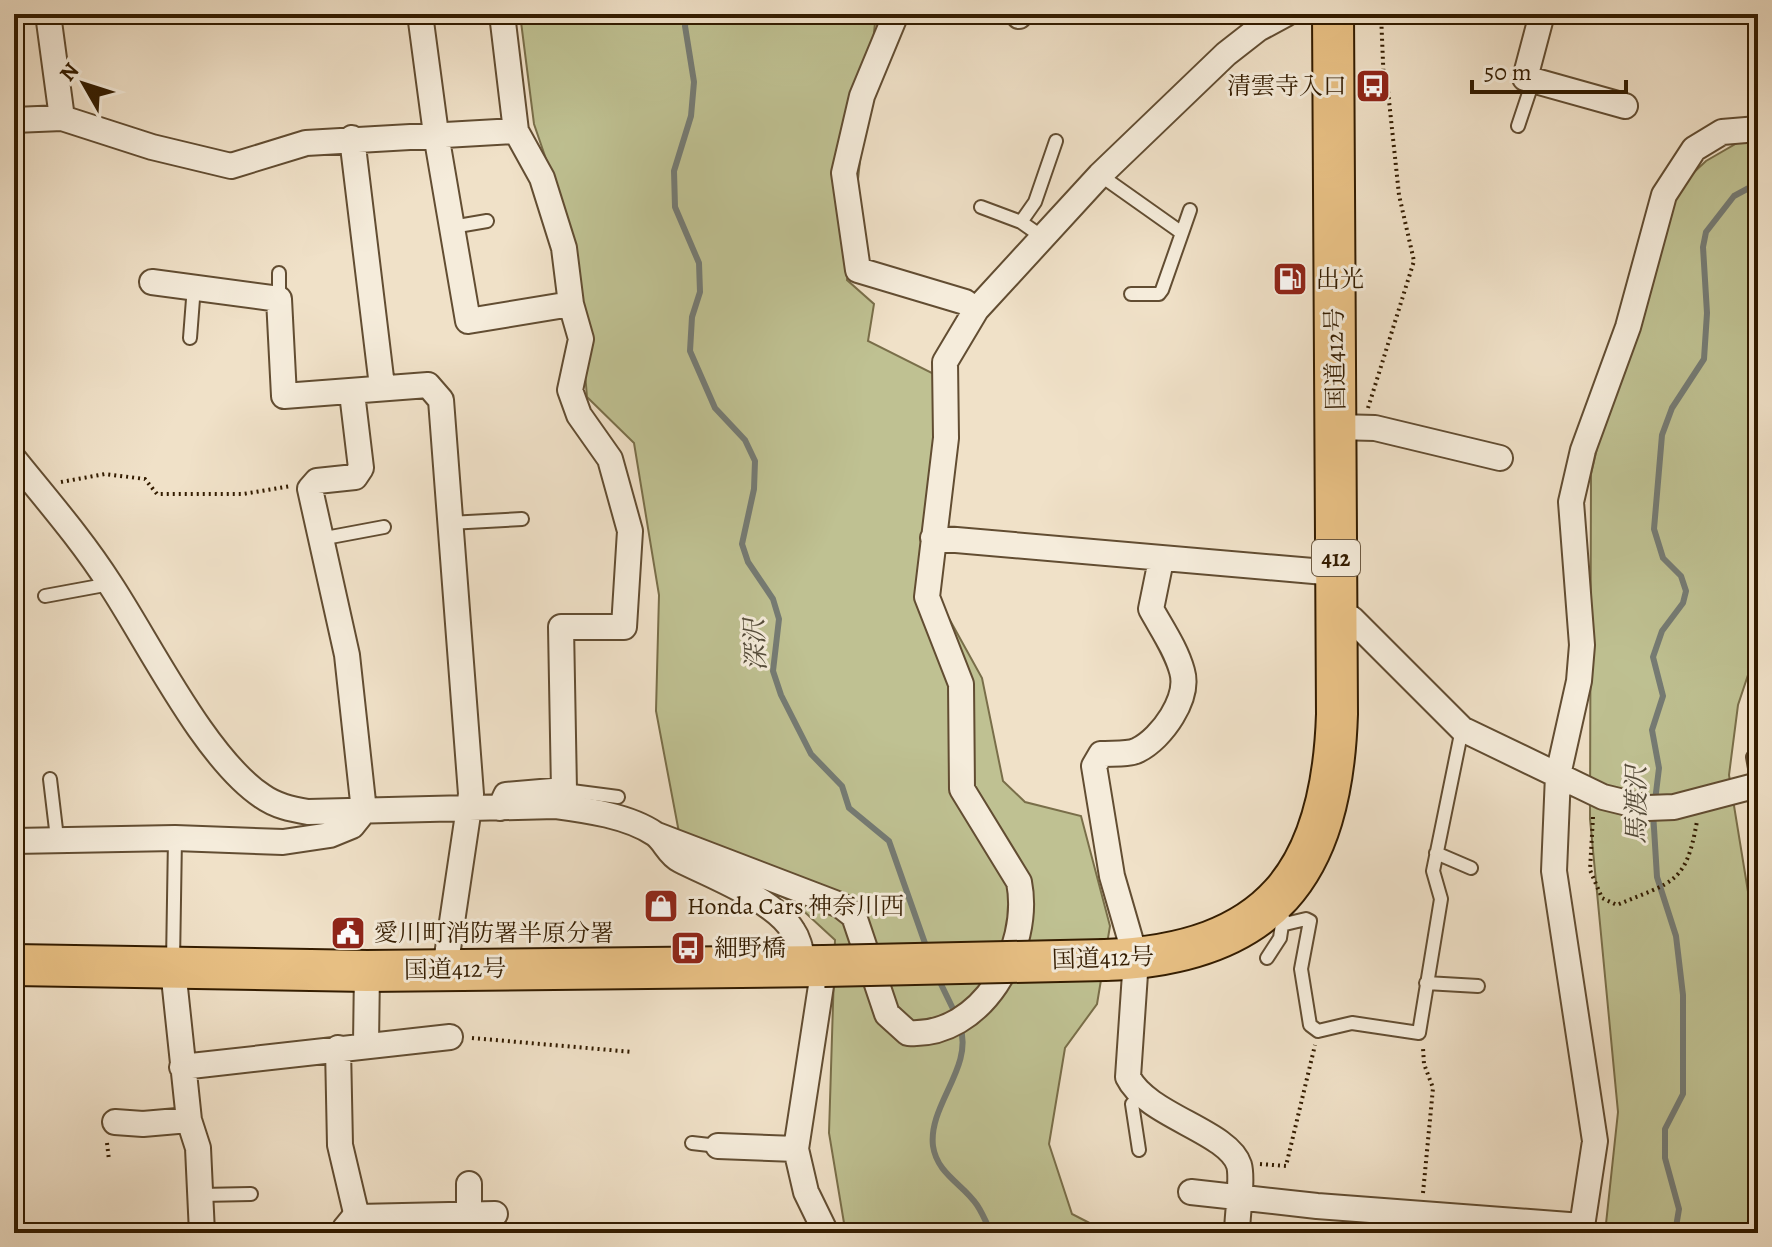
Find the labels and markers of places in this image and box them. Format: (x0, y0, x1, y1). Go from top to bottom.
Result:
bus stop icon: 清雲寺入口 (1354, 67, 1392, 105)
place label: 清雲寺入口 (1227, 70, 1347, 102)
fuel station icon: 出光 (1271, 260, 1309, 298)
place label: 出光 (1316, 263, 1364, 295)
shop icon: Honda Cars 神奈川西 (642, 887, 680, 925)
place label: Honda Cars 神奈川西 (687, 890, 904, 922)
public building icon: 愛川町消防署半原分署 (329, 914, 367, 952)
place label: 愛川町消防署半原分署 (374, 917, 614, 949)
bus stop icon: 細野橋 (669, 929, 707, 967)
place label: 細野橋 (714, 932, 786, 964)

